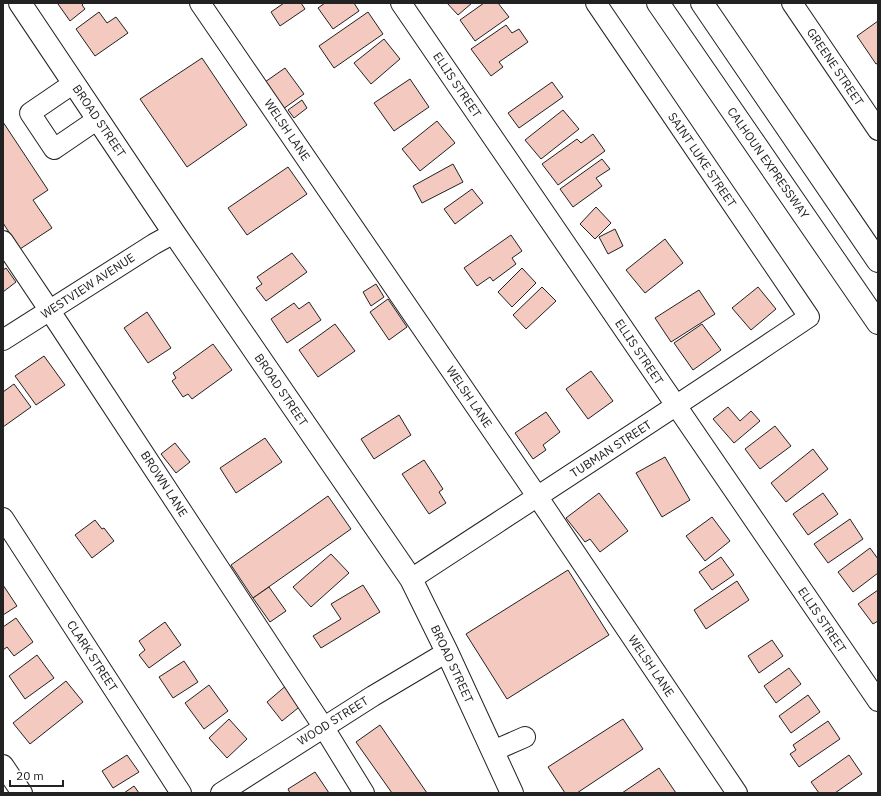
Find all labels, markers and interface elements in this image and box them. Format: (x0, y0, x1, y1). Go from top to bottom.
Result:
street label: GREENE STREET (804, 25, 867, 109)
street label: ELLIS STREET (430, 49, 485, 120)
street label: BROAD STREET (70, 81, 129, 160)
street label: WELSH LANE (261, 96, 314, 164)
street label: CALHOUN EXPRESSWAY (724, 104, 813, 221)
street label: SAINT LUKE STREET (665, 109, 740, 210)
street label: WESTVIEW AVENUE (38, 250, 138, 322)
street label: ELLIS STREET (612, 316, 667, 387)
street label: BROAD STREET (252, 350, 311, 429)
street label: WELSH LANE (443, 363, 496, 431)
street label: TUBMAN STREET (567, 417, 654, 480)
street label: BROWN LANE (138, 448, 191, 519)
street label: ELLIS STREET (795, 584, 850, 655)
street label: CLARK STREET (64, 617, 121, 694)
street label: BROAD STREET (428, 622, 477, 705)
street label: WELSH LANE (625, 632, 678, 700)
street label: WOOD STREET (295, 693, 371, 748)
scale bar (10, 762, 63, 788)
text: 20 m (16, 768, 44, 783)

